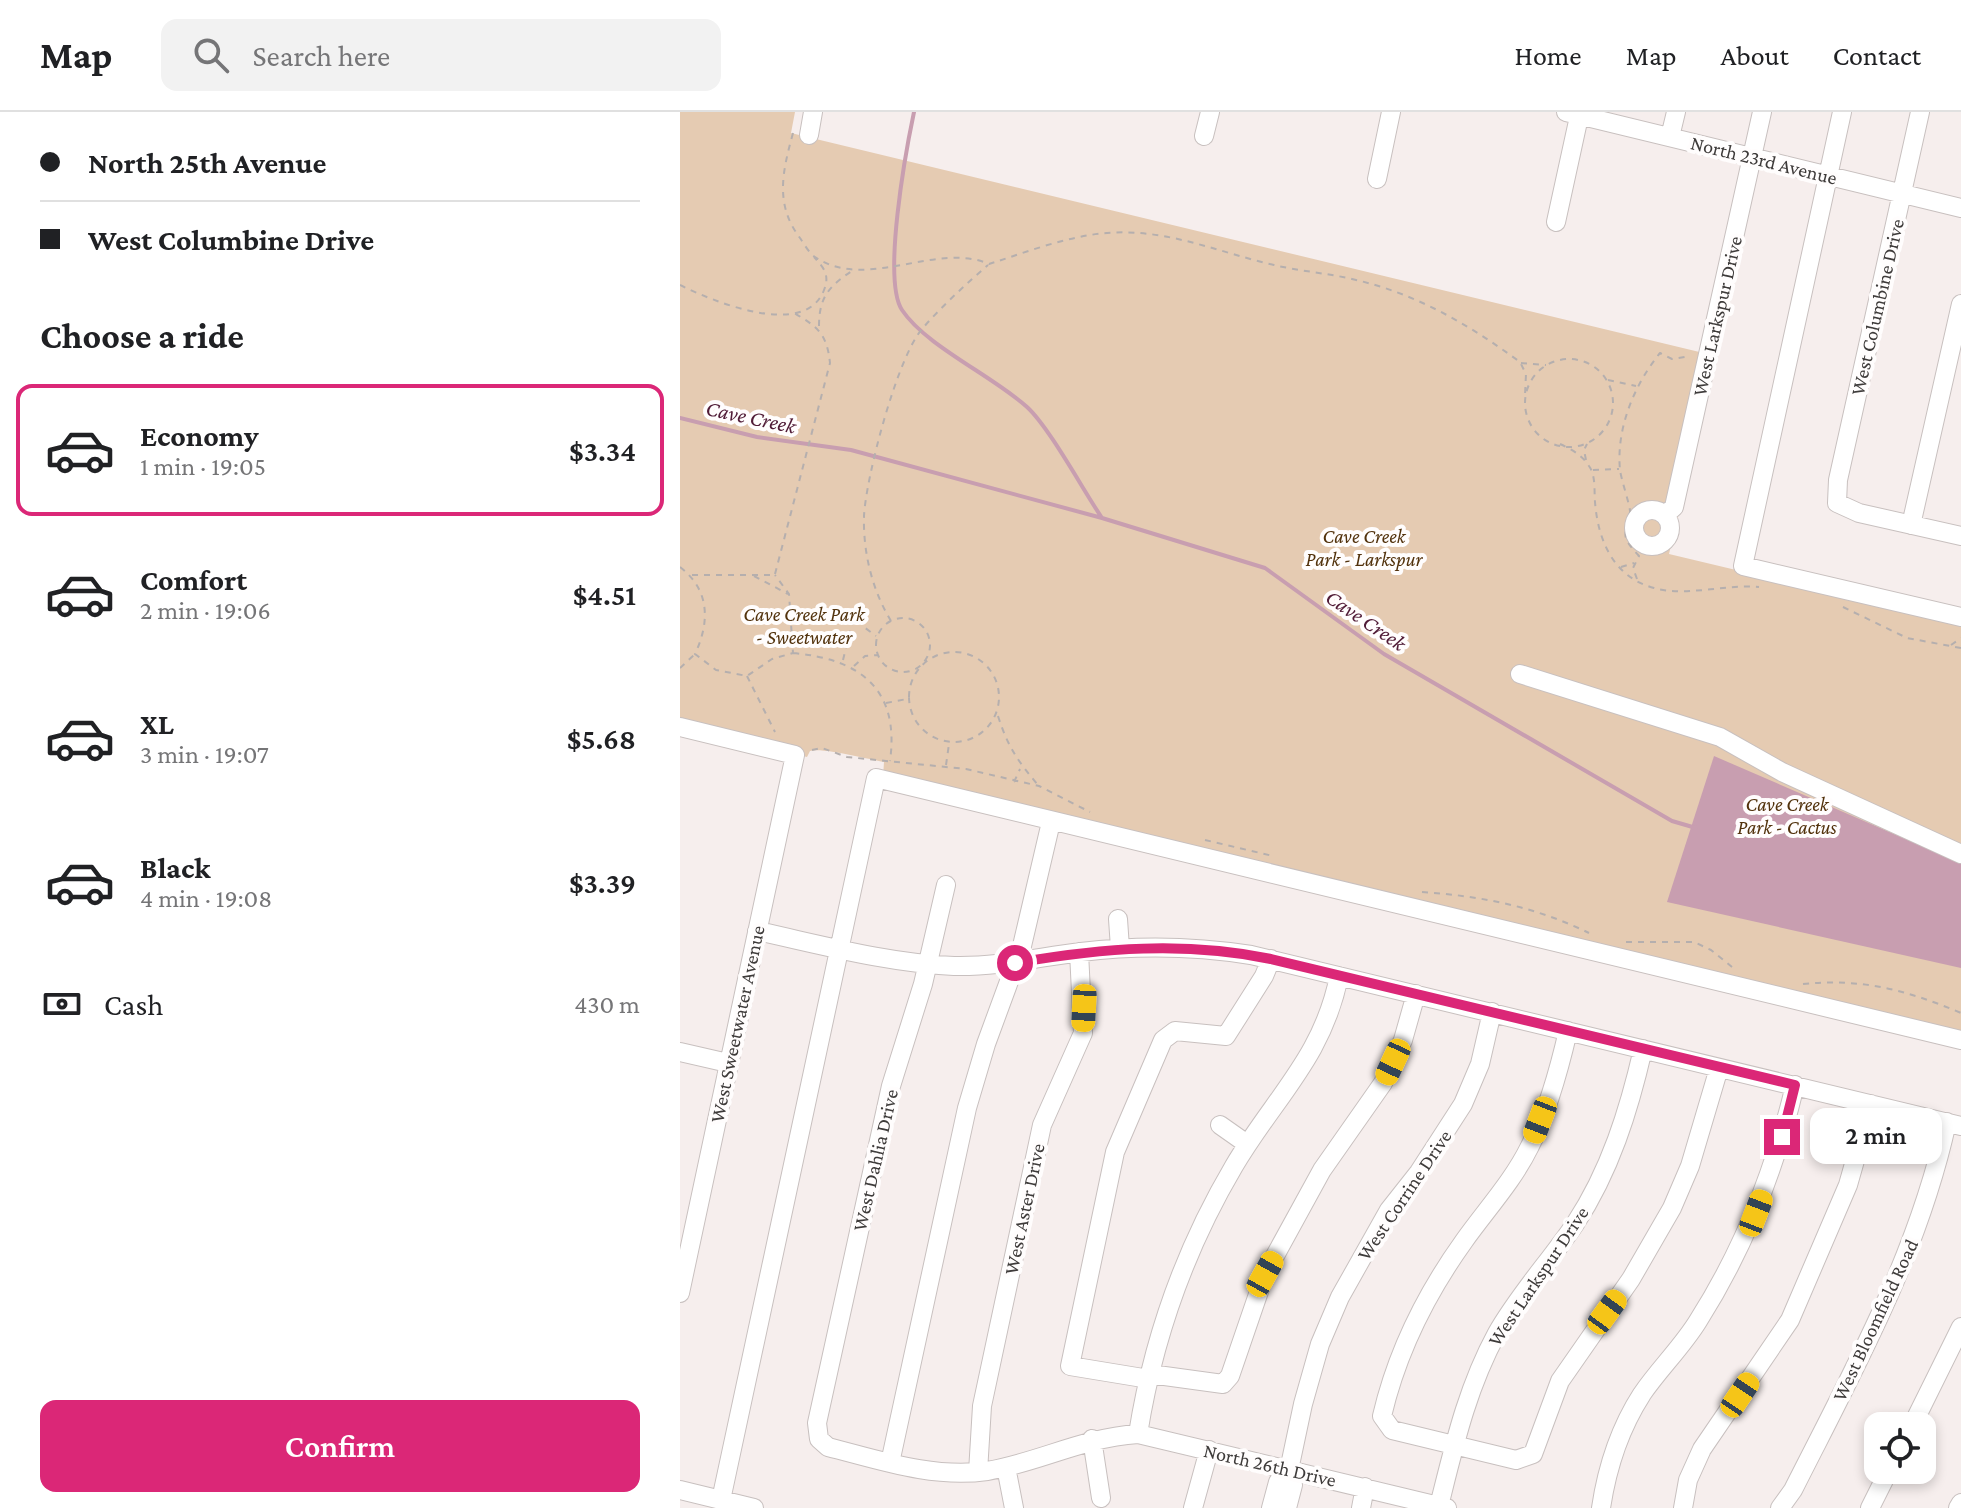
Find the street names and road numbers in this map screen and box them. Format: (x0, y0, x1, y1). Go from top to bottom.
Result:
street label: North 23rd Avenue (1689, 131, 1840, 189)
street label: West Columbine Drive (1846, 216, 1908, 397)
street label: West Larkspur Drive (1688, 234, 1747, 398)
street label: West Sweetwater Avenue (705, 923, 769, 1125)
street label: West Dahlia Drive (848, 1087, 902, 1233)
street label: West Corrine Drive (1352, 1126, 1456, 1264)
street label: West Aster Drive (999, 1141, 1049, 1277)
street label: West Larkspur Drive (1483, 1202, 1594, 1350)
street label: West Bloomfield Road (1828, 1235, 1922, 1404)
street label: North 26th Drive (1202, 1439, 1339, 1491)

